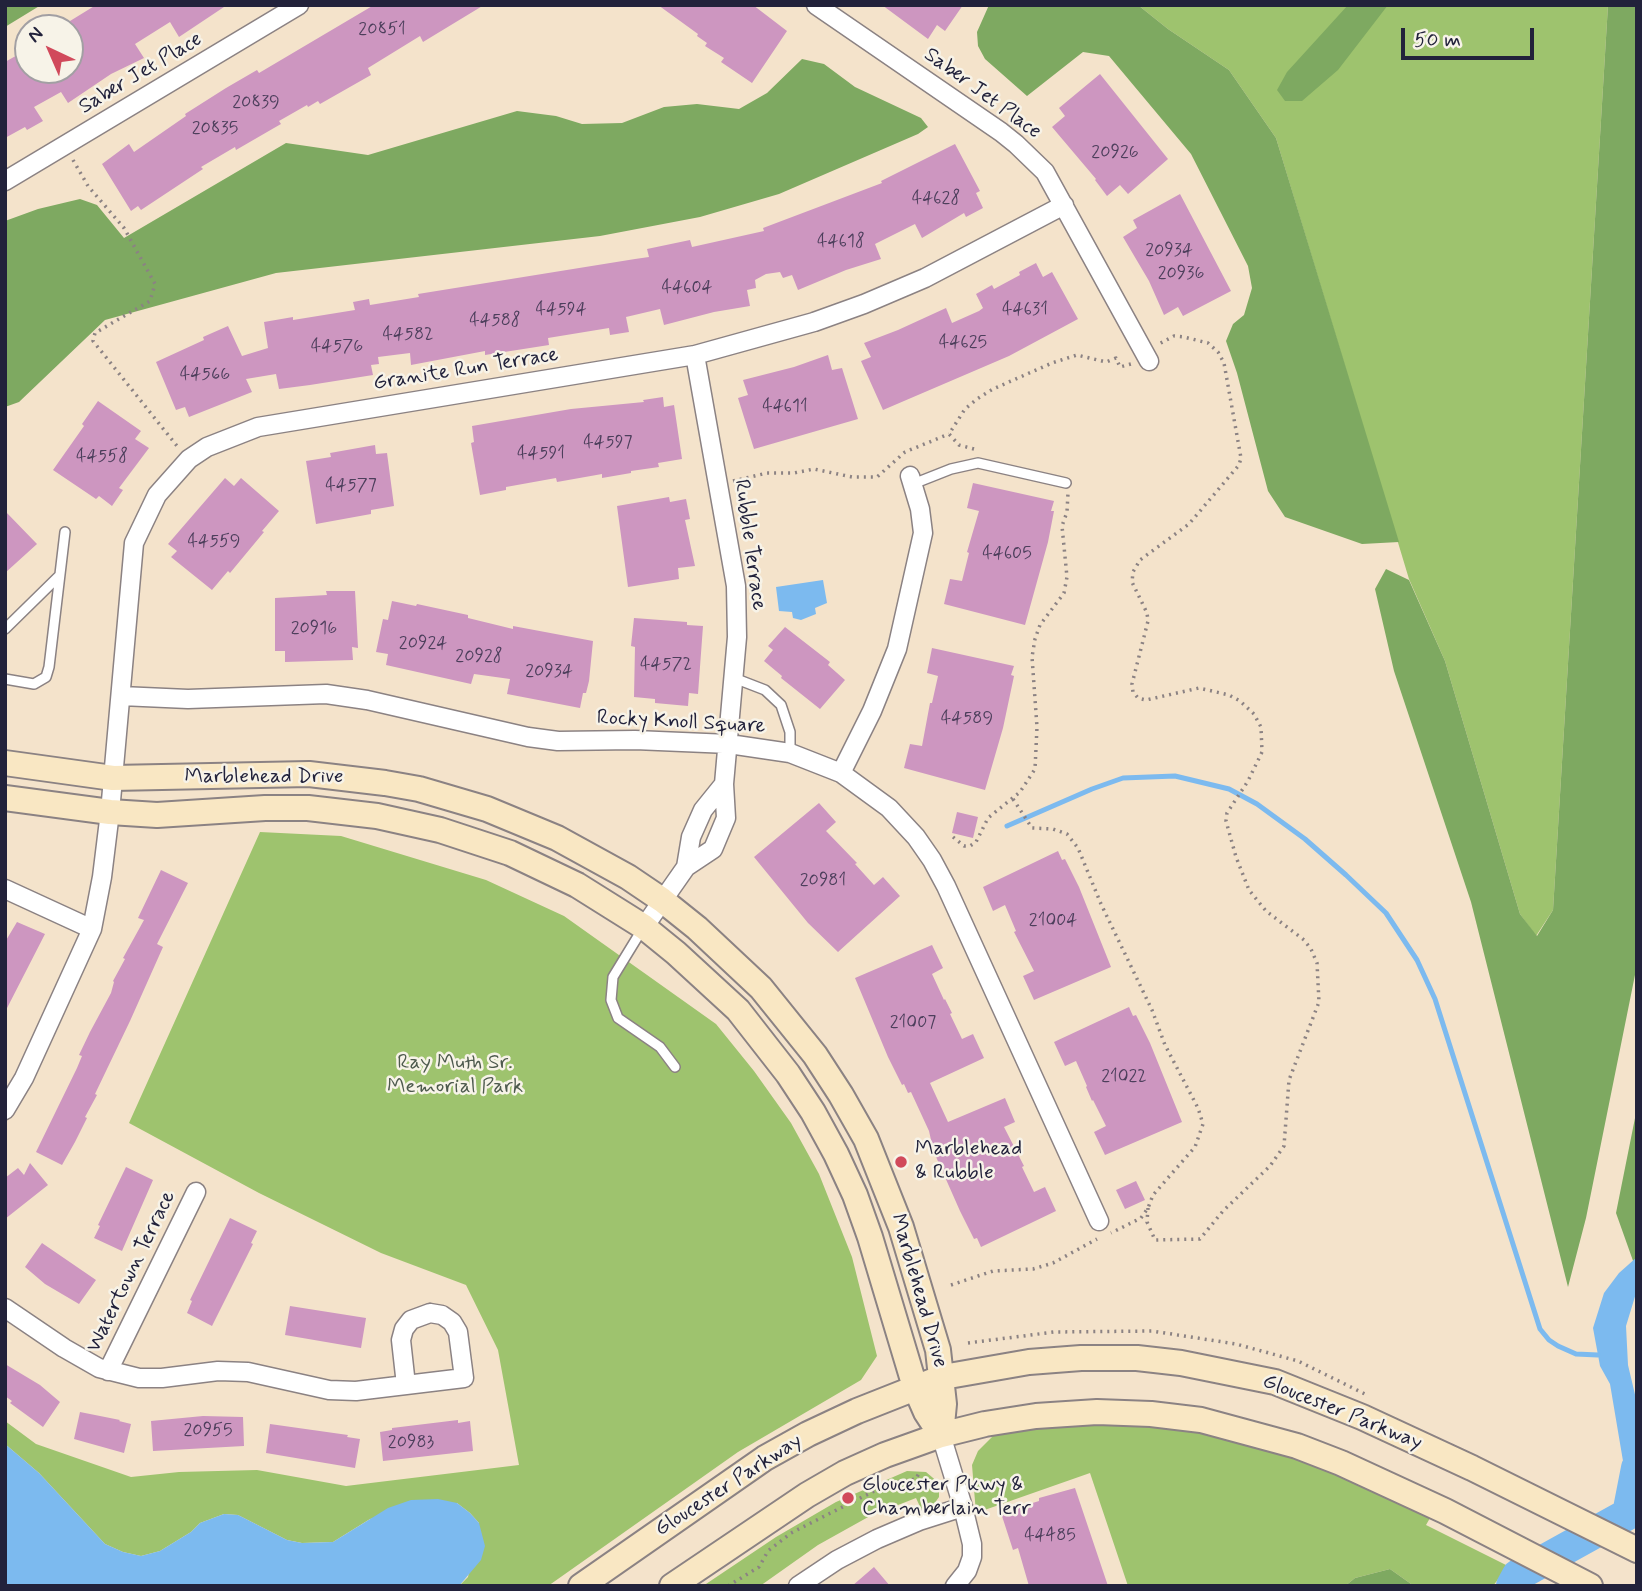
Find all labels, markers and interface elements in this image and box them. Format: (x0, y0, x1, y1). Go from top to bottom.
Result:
north arrow (14, 14, 84, 84)
scale bar (1404, 14, 1537, 58)
house number: 20851 (358, 19, 406, 41)
text: N (22, 22, 49, 48)
text: 50 m (1414, 26, 1461, 54)
street label: Saber Jet Place (75, 27, 207, 121)
street label: Saber Jet Place (918, 43, 1046, 145)
house number: 20839 (232, 92, 280, 114)
house number: 20835 (192, 118, 238, 140)
house number: 20926 (1091, 142, 1139, 164)
house number: 44628 (912, 188, 960, 210)
house number: 44618 (817, 231, 865, 253)
house number: 20934 (1145, 240, 1193, 262)
house number: 20936 (1158, 263, 1204, 285)
house number: 44604 (662, 277, 712, 299)
house number: 44594 (535, 299, 587, 321)
house number: 44631 (1002, 299, 1048, 321)
house number: 44588 (469, 310, 521, 332)
house number: 44582 (382, 324, 434, 346)
house number: 44625 (939, 332, 987, 354)
house number: 44576 (311, 336, 363, 358)
street label: Granite Run Terrace (372, 343, 560, 397)
house number: 44566 (180, 364, 230, 386)
house number: 44611 (762, 396, 808, 418)
house number: 44597 (583, 432, 633, 454)
house number: 44591 (517, 443, 565, 465)
house number: 44558 (76, 446, 128, 468)
house number: 44577 (325, 475, 377, 497)
street label: Rubble Terrace (727, 478, 771, 612)
house number: 44559 (188, 531, 240, 553)
house number: 44605 (982, 543, 1032, 565)
house number: 20916 (291, 618, 337, 640)
house number: 20924 (399, 633, 447, 655)
house number: 20928 (455, 646, 503, 668)
house number: 44572 (640, 654, 692, 676)
house number: 20934 (525, 661, 573, 683)
street label: Rocky Knoll Square (596, 706, 766, 740)
house number: 44589 (941, 708, 993, 730)
street label: Marblehead Drive (185, 765, 343, 791)
house number: 20981 (800, 870, 846, 892)
house number: 21004 (1029, 910, 1077, 932)
house number: 21007 (890, 1012, 936, 1034)
park label: Ray Muth Sr. Memorial Park (387, 1051, 523, 1101)
house number: 21022 (1101, 1066, 1147, 1088)
place label: Marblehead & Rubble (915, 1137, 1022, 1187)
marker: Marblehead & Rubble (893, 1154, 909, 1170)
street label: Watertown Terrace (82, 1187, 182, 1357)
street label: Marblehead Drive (884, 1211, 952, 1371)
street label: Gloucester Parkway (1258, 1369, 1426, 1457)
house number: 20955 (184, 1420, 232, 1442)
street label: Gloucester Parkway (651, 1429, 807, 1543)
house number: 20983 (388, 1432, 434, 1454)
place label: Gloucester Pkwy & Chamberlain Terr (862, 1473, 1031, 1523)
marker: Gloucester Pkwy & Chamberlain Terr (840, 1490, 856, 1506)
house number: 44485 (1024, 1525, 1076, 1547)

